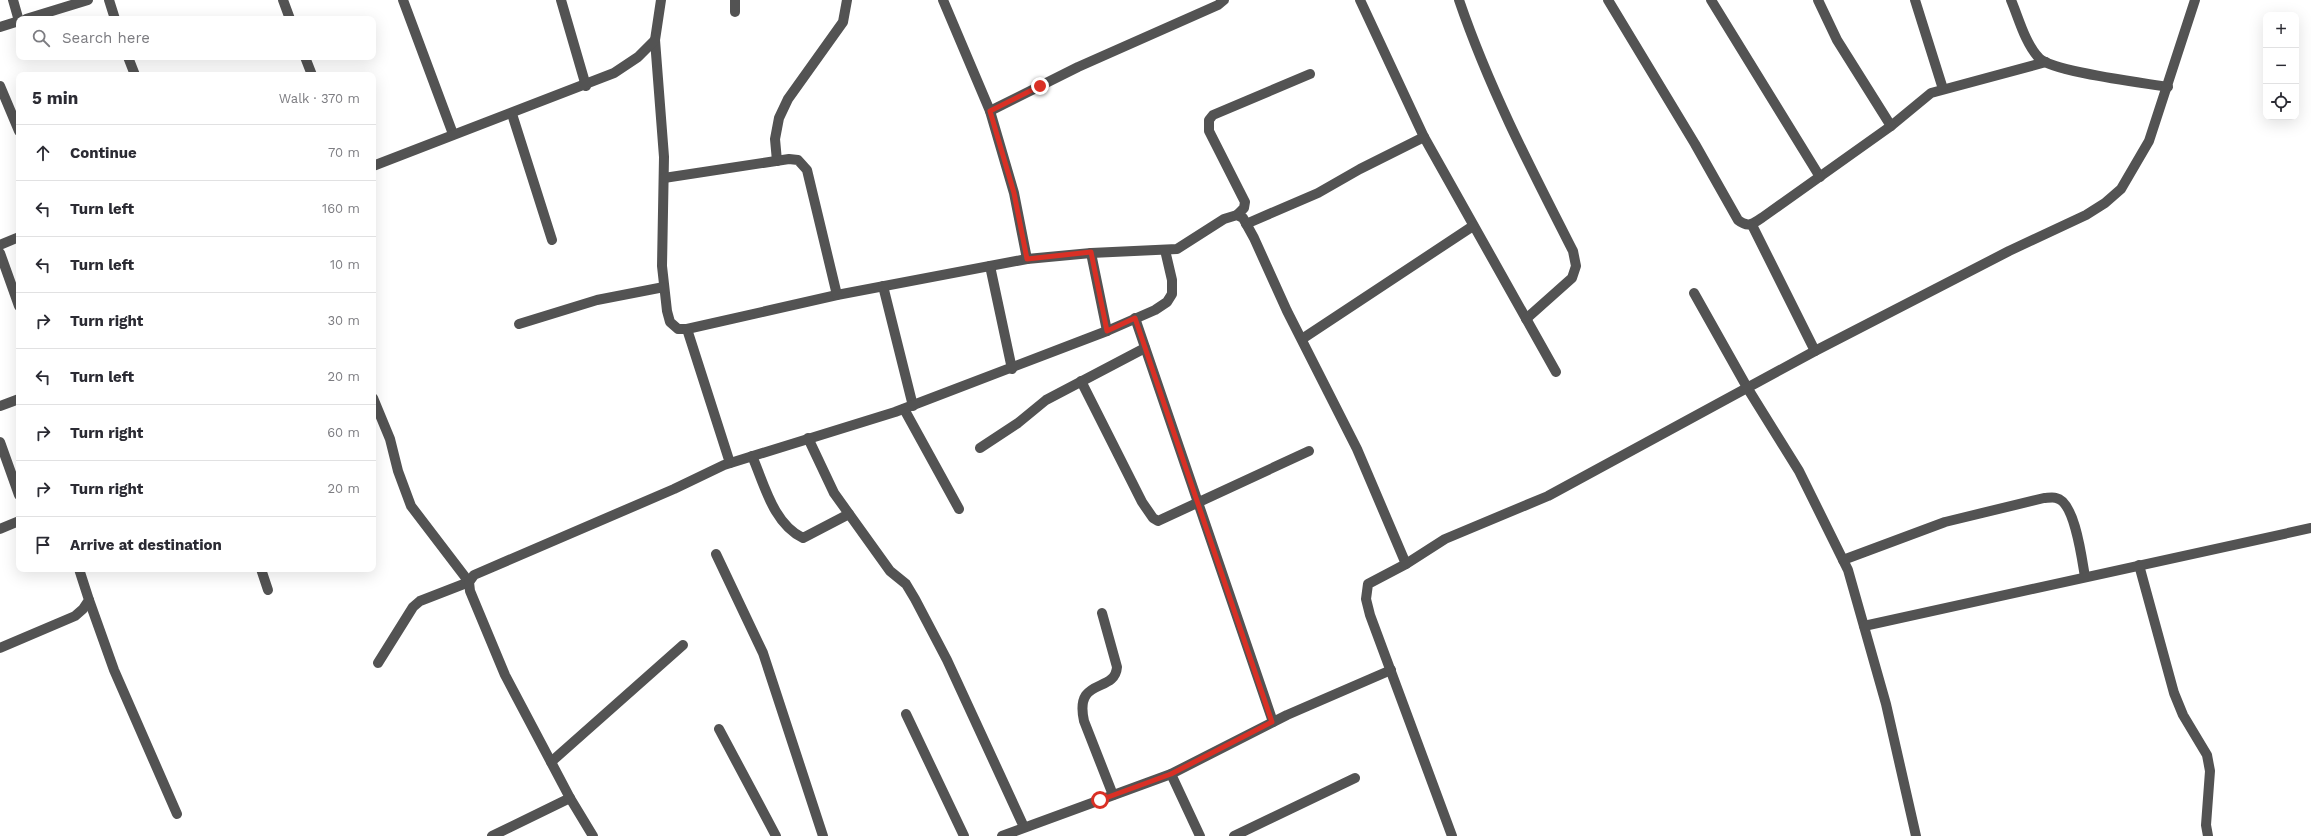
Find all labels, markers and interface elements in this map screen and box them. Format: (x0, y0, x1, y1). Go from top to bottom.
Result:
map controls (2263, 12, 2299, 120)
button: + (2263, 12, 2299, 48)
search box (16, 16, 376, 60)
icon: search (30, 27, 52, 49)
text: Search here (62, 29, 150, 47)
button: − (2263, 48, 2299, 84)
route end (1031, 77, 1049, 95)
button: locate (2263, 84, 2299, 120)
text: 5 min (32, 88, 78, 108)
text: Walk · 370 m (279, 91, 360, 106)
icon: ahead (32, 142, 54, 164)
text: Continue (70, 144, 137, 162)
text: 70 m (328, 145, 360, 160)
icon: left (32, 198, 54, 220)
text: Turn left (70, 200, 134, 218)
text: 160 m (322, 201, 360, 216)
icon: left (32, 254, 54, 276)
text: Turn left (70, 256, 134, 274)
text: 10 m (330, 257, 360, 272)
icon: right (32, 310, 54, 332)
text: Turn right (70, 312, 143, 330)
text: 30 m (328, 313, 360, 328)
icon: left (32, 366, 54, 388)
text: Turn left (70, 368, 134, 386)
text: 20 m (328, 369, 360, 384)
icon: right (32, 422, 54, 444)
text: Turn right (70, 424, 143, 442)
text: 60 m (327, 425, 360, 440)
icon: right (32, 478, 54, 500)
text: Turn right (70, 480, 143, 498)
text: 20 m (328, 481, 360, 496)
icon: arrive (32, 534, 54, 556)
text: Arrive at destination (70, 536, 222, 554)
route start (1091, 791, 1109, 809)

